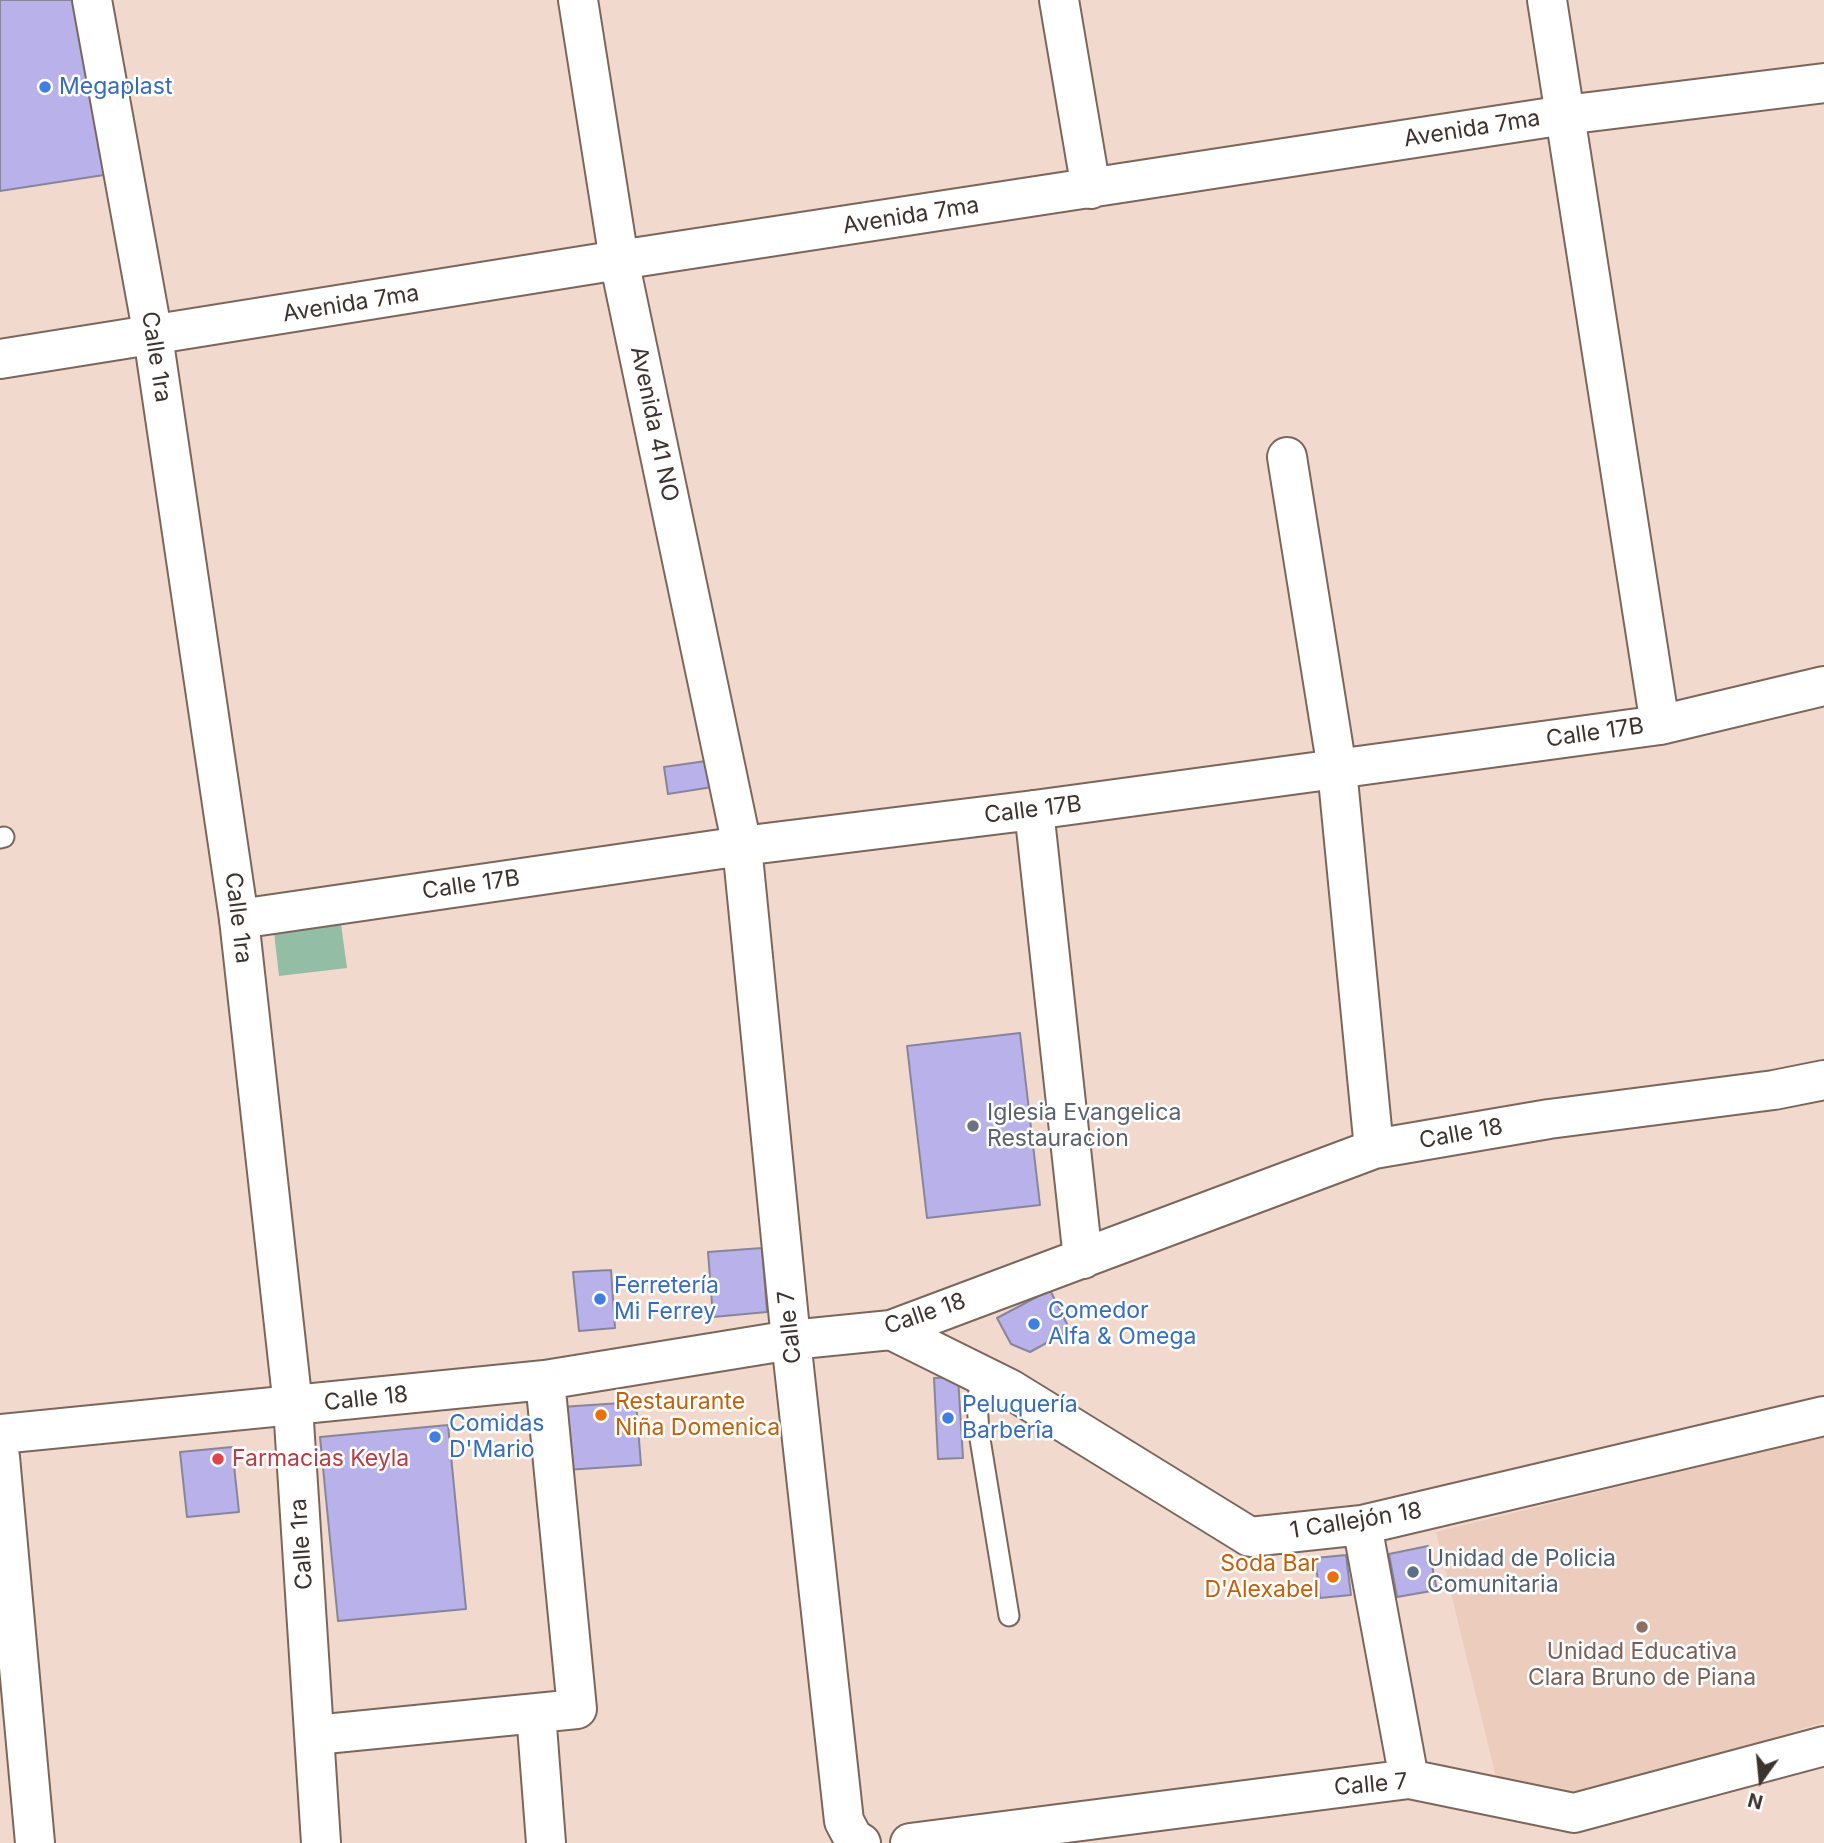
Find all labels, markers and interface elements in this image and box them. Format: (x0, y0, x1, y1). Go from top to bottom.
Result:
place label: Megaplast (59, 73, 172, 101)
marker: Megaplast (37, 79, 53, 95)
street label: Avenida 7ma (1402, 105, 1542, 153)
street label: Avenida 7ma (841, 192, 981, 240)
street label: Avenida 7ma (281, 280, 421, 328)
street label: Calle 1ra (135, 310, 177, 404)
street label: Avenida 41 NO (624, 344, 684, 504)
street label: Calle 17B (1544, 713, 1646, 753)
street label: Calle 17B (983, 790, 1083, 830)
street label: Calle 17B (420, 865, 522, 905)
street label: Calle 1ra (219, 871, 257, 965)
place label: Iglesia Evangelica Restauracion (987, 1099, 1181, 1153)
street label: Calle 18 (1417, 1113, 1505, 1155)
marker: Iglesia Evangelica Restauracion (965, 1118, 981, 1134)
place label: Ferretería Mi Ferrey (614, 1272, 719, 1326)
street label: Calle 18 (881, 1287, 969, 1341)
street label: Calle 7 (772, 1289, 808, 1365)
marker: Ferretería Mi Ferrey (592, 1291, 608, 1307)
place label: Comedor Alfa & Omega (1048, 1297, 1196, 1351)
marker: Comedor Alfa & Omega (1026, 1316, 1042, 1332)
street label: Calle 18 (323, 1381, 409, 1417)
place label: Restaurante Niña Domenica (615, 1388, 780, 1442)
place label: Peluquería Barberîa (962, 1391, 1078, 1445)
marker: Restaurante Niña Domenica (593, 1407, 609, 1423)
place label: Comidas D'Mario (449, 1410, 544, 1464)
marker: Peluquería Barberîa (940, 1410, 956, 1426)
marker: Comidas D'Mario (427, 1429, 443, 1445)
place label: Farmacias Keyla (232, 1445, 409, 1473)
marker: Farmacias Keyla (210, 1451, 226, 1467)
street label: Calle 1ra (285, 1497, 319, 1591)
street label: 1 Callejón 18 (1288, 1497, 1424, 1545)
place label: Unidad de Policia Comunitaria (1427, 1545, 1616, 1599)
place label: Soda Bar D'Alexabel (1204, 1550, 1319, 1604)
marker: Unidad de Policia Comunitaria (1405, 1564, 1421, 1580)
marker: Soda Bar D'Alexabel (1325, 1569, 1341, 1585)
marker: Unidad Educativa Clara Bruno de Piana (1634, 1619, 1650, 1635)
place label: Unidad Educativa Clara Bruno de Piana (1528, 1638, 1756, 1692)
north arrow (1726, 1745, 1796, 1815)
street label: Calle 7 (1333, 1768, 1409, 1802)
text: N (1745, 1788, 1765, 1814)

